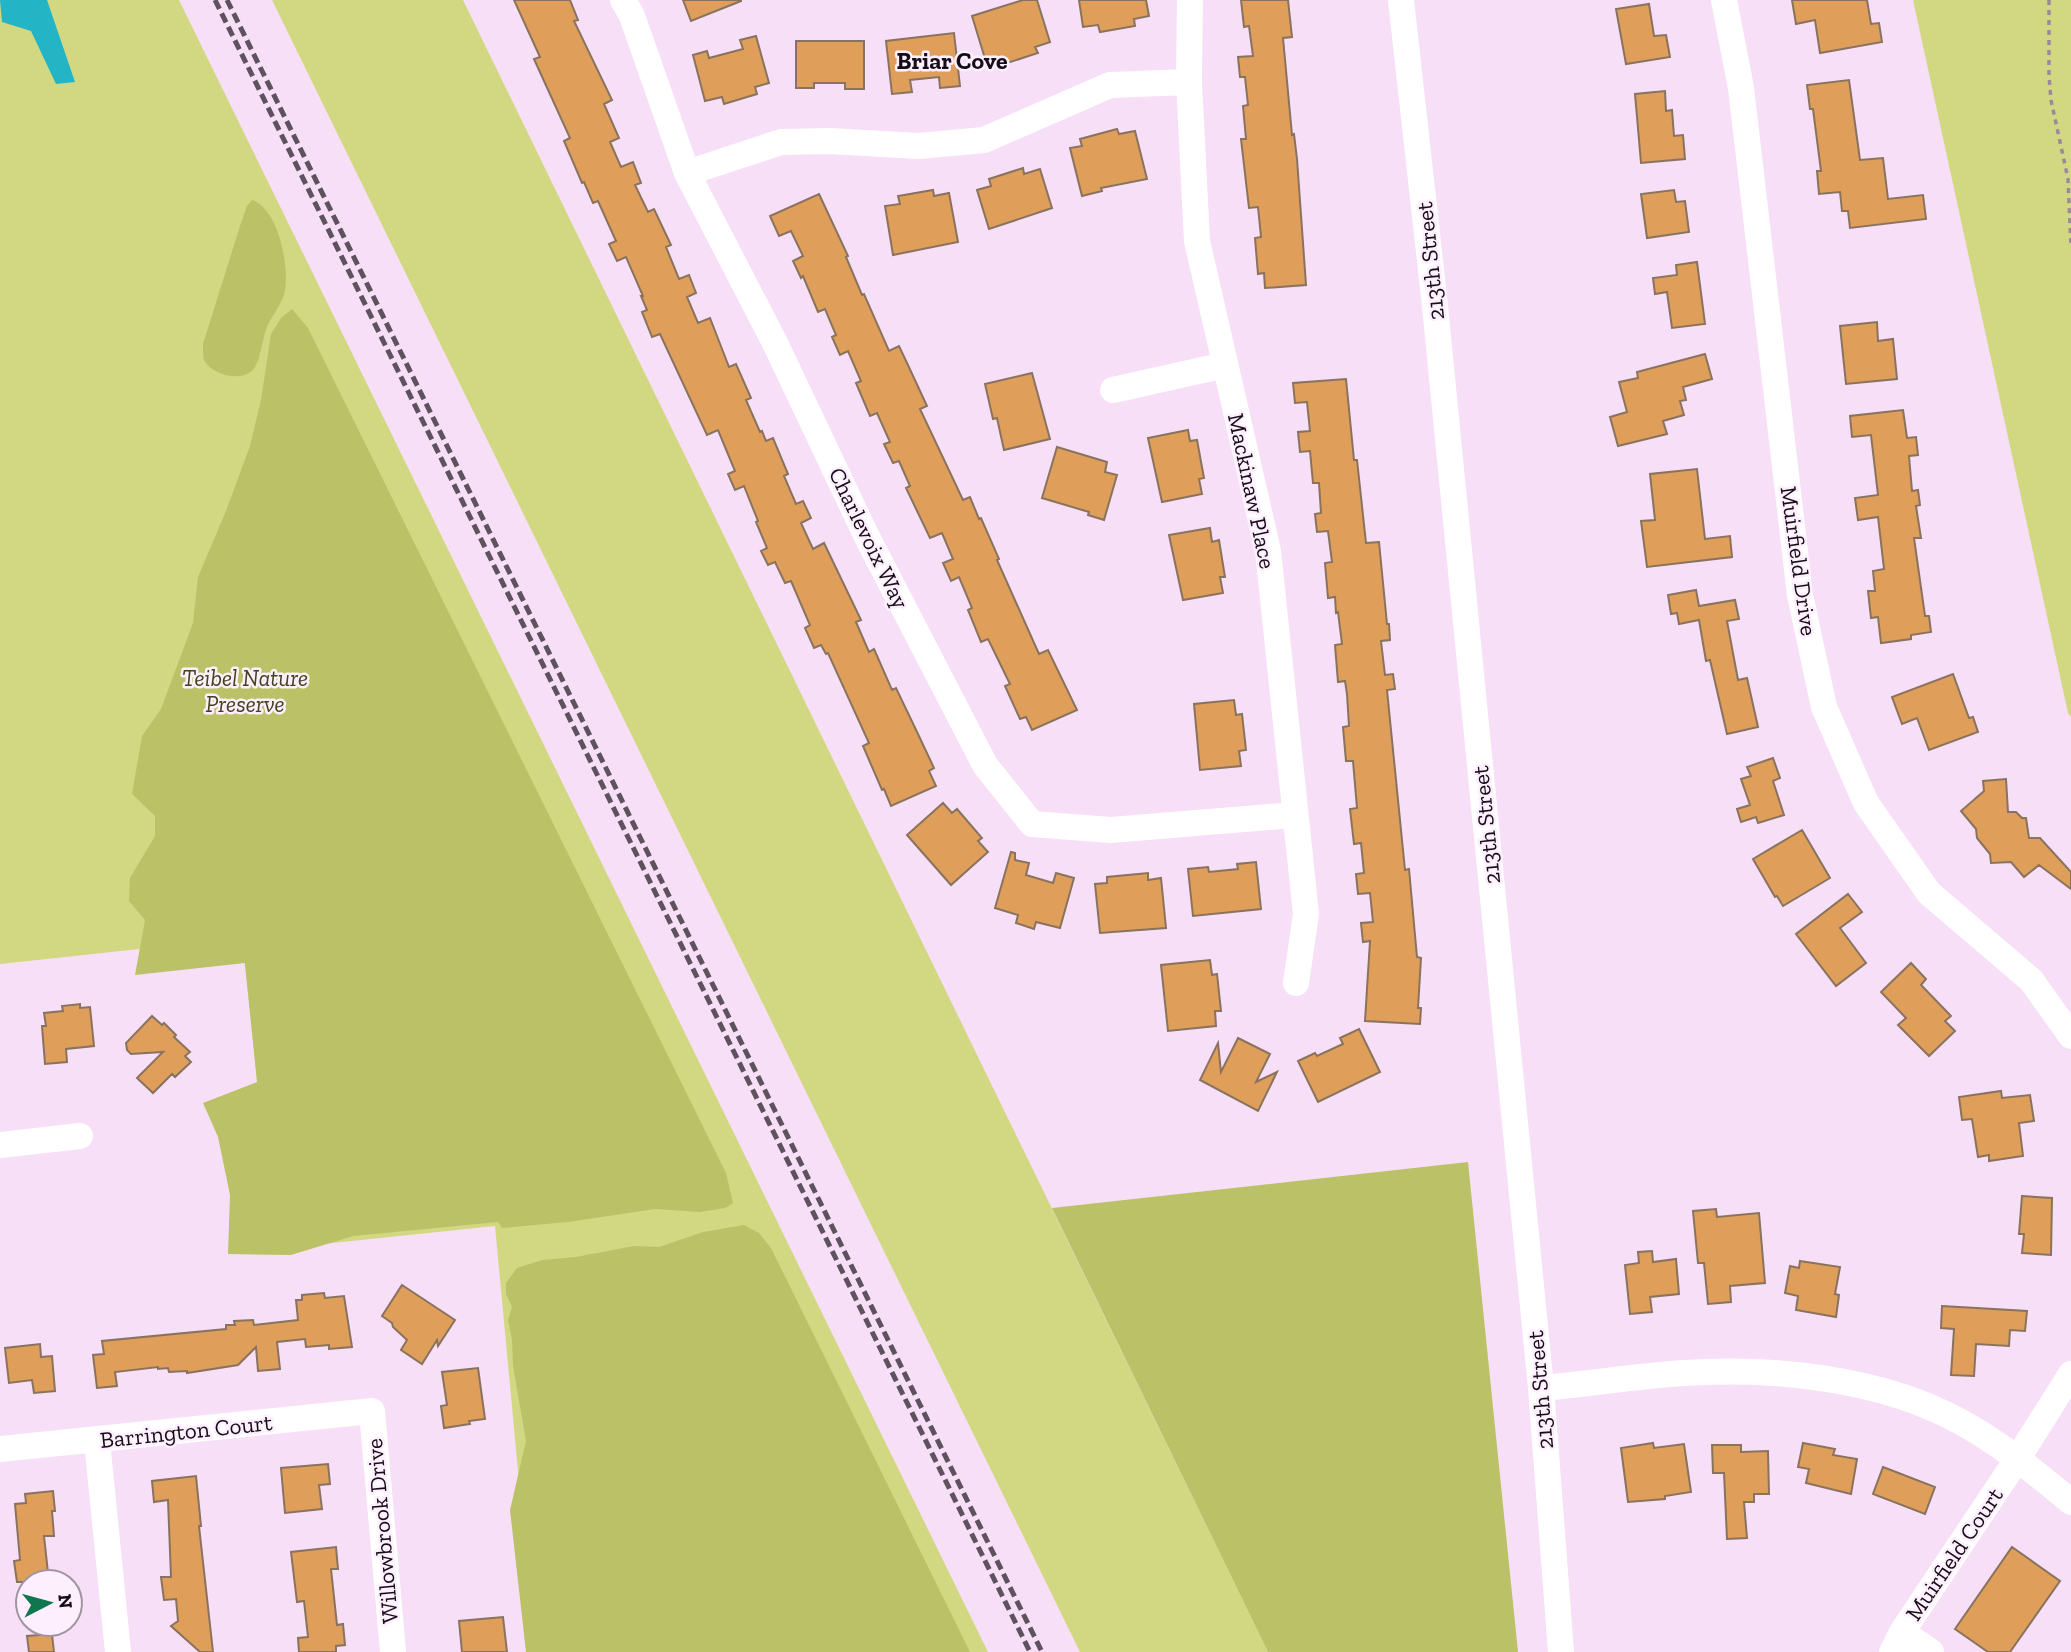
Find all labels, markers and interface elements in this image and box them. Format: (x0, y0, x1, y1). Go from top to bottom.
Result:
district label: Briar Cove (896, 46, 1008, 75)
street label: 213th Street (1410, 200, 1450, 322)
street label: Mackinaw Place (1222, 411, 1282, 571)
street label: Charlevoix Way (823, 463, 915, 613)
street label: Muirfield Drive (1775, 484, 1823, 638)
park label: Teibel Nature Preserve (182, 664, 308, 718)
street label: 213th Street (1466, 764, 1506, 886)
street label: 213th Street (1521, 1329, 1559, 1450)
street label: Barrington Court (98, 1408, 274, 1454)
street label: Willowbrook Drive (360, 1437, 404, 1625)
street label: Muirfield Court (1899, 1482, 2009, 1626)
north arrow (14, 1568, 84, 1638)
text: N (53, 1593, 78, 1610)

